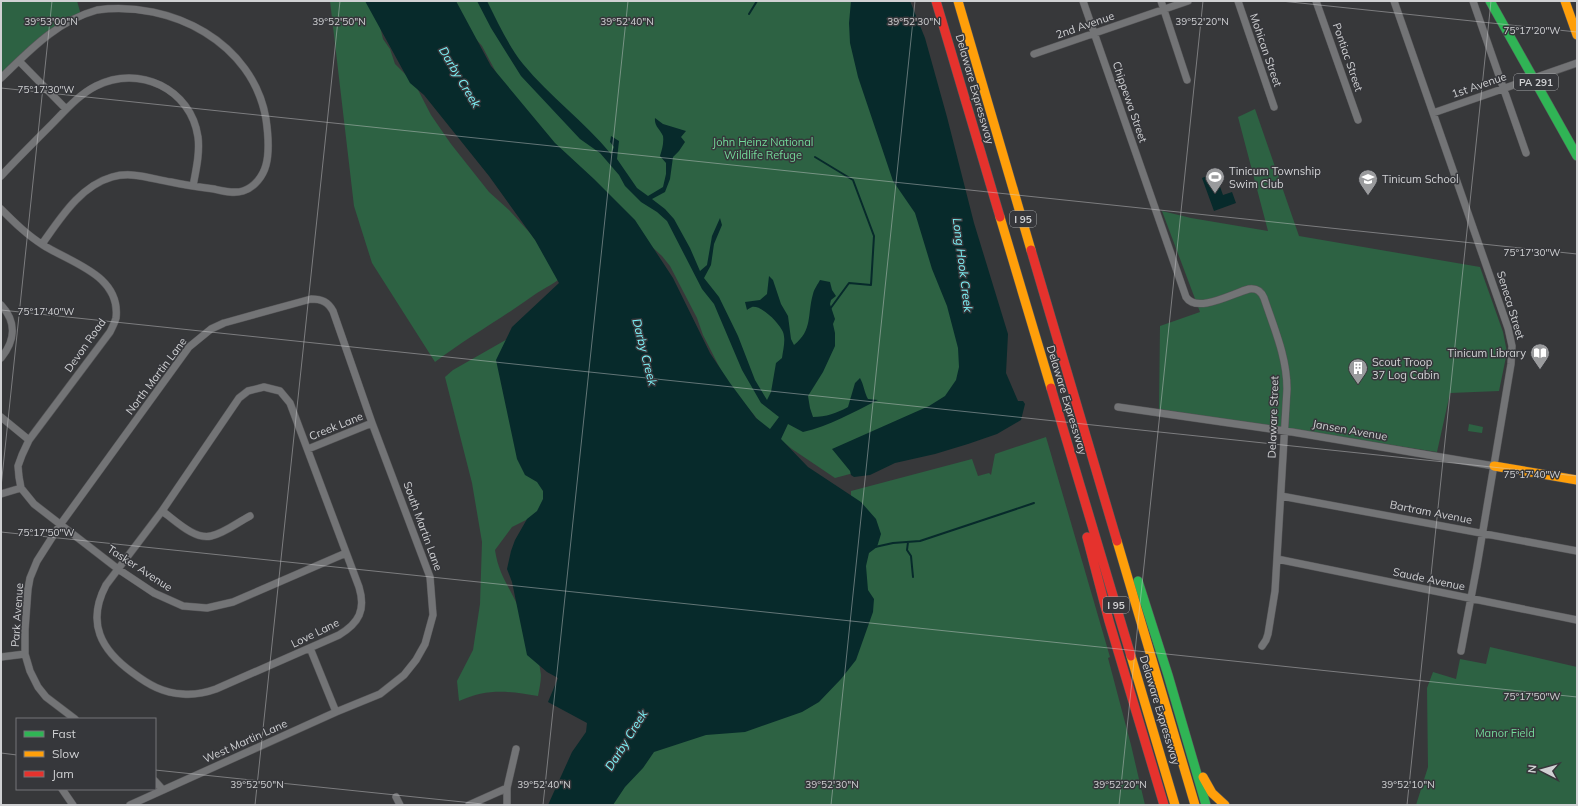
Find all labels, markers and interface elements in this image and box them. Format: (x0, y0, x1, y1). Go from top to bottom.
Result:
street label: 2nd Avenue (1054, 8, 1116, 42)
street label: Mohican Street (1247, 12, 1285, 89)
text: 39°53'00"N (24, 15, 78, 28)
text: 39°52'50"N (312, 15, 366, 28)
text: 39°52'40"N (600, 15, 654, 28)
text: 39°52'30"N (887, 15, 941, 28)
text: 39°52'20"N (1175, 15, 1229, 28)
street label: Pontiac Street (1330, 21, 1366, 93)
text: 75°17'20"W (1504, 24, 1560, 37)
street label: Delaware Expressway (953, 32, 997, 146)
water label: Darby Creek (436, 44, 485, 111)
street label: Chippewa Street (1110, 60, 1151, 145)
street label: 1st Avenue (1450, 69, 1508, 101)
road number: PA 291 (1514, 74, 1558, 90)
text: 75°17'30"W (18, 83, 74, 96)
park label: John Heinz National Wildlife Refuge (713, 135, 813, 162)
place label: Tinicum Township Swim Club (1229, 164, 1321, 191)
sports icon: Tinicum Township Swim Club (1204, 166, 1226, 194)
school or university icon: Tinicum School (1357, 168, 1379, 196)
place label: Tinicum School (1382, 172, 1459, 186)
road number: I 95 (1010, 211, 1036, 227)
water label: Long Hook Creek (950, 217, 976, 314)
text: 75°17'30"W (1504, 246, 1560, 259)
street label: Seneca Street (1494, 269, 1528, 341)
text: 75°17'40"W (18, 305, 74, 318)
street label: Devon Road (61, 315, 109, 375)
water label: Darby Creek (629, 317, 661, 388)
street label: North Martin Lane (122, 335, 190, 417)
library icon: Tinicum Library (1529, 342, 1551, 370)
street label: Delaware Expressway (1044, 344, 1090, 457)
place label: Tinicum Library (1447, 346, 1526, 360)
place label: Scout Troop 37 Log Cabin (1372, 355, 1439, 382)
building icon: Scout Troop 37 Log Cabin (1347, 357, 1369, 385)
street label: Delaware Street (1265, 375, 1281, 459)
street label: Creek Lane (307, 409, 365, 443)
street label: Jansen Avenue (1311, 417, 1389, 443)
text: 75°17'40"W (1504, 468, 1560, 481)
street label: South Martin Lane (400, 480, 446, 572)
street label: Bartram Avenue (1389, 497, 1473, 527)
text: 75°17'50"W (18, 526, 74, 539)
street label: Tasker Avenue (105, 542, 175, 594)
street label: Saude Avenue (1392, 565, 1466, 593)
street label: Park Avenue (8, 582, 26, 648)
road number: I 95 (1103, 597, 1129, 613)
street label: Love Lane (289, 615, 341, 651)
street label: Delaware Expressway (1137, 654, 1183, 767)
text: 75°17'50"W (1504, 690, 1560, 703)
water label: Darby Creek (601, 706, 651, 773)
street label: West Martin Lane (201, 716, 289, 766)
legend (16, 718, 156, 790)
text: Fast (52, 726, 76, 741)
park label: Manor Field (1475, 726, 1535, 740)
text: Slow (52, 746, 80, 761)
north arrow (1522, 750, 1562, 790)
text: N (1525, 764, 1539, 774)
text: Jam (52, 766, 74, 781)
text: 39°52'50"N (230, 778, 284, 791)
text: 39°52'40"N (517, 778, 571, 791)
text: 39°52'30"N (805, 778, 859, 791)
text: 39°52'20"N (1093, 778, 1147, 791)
text: 39°52'10"N (1381, 778, 1435, 791)

